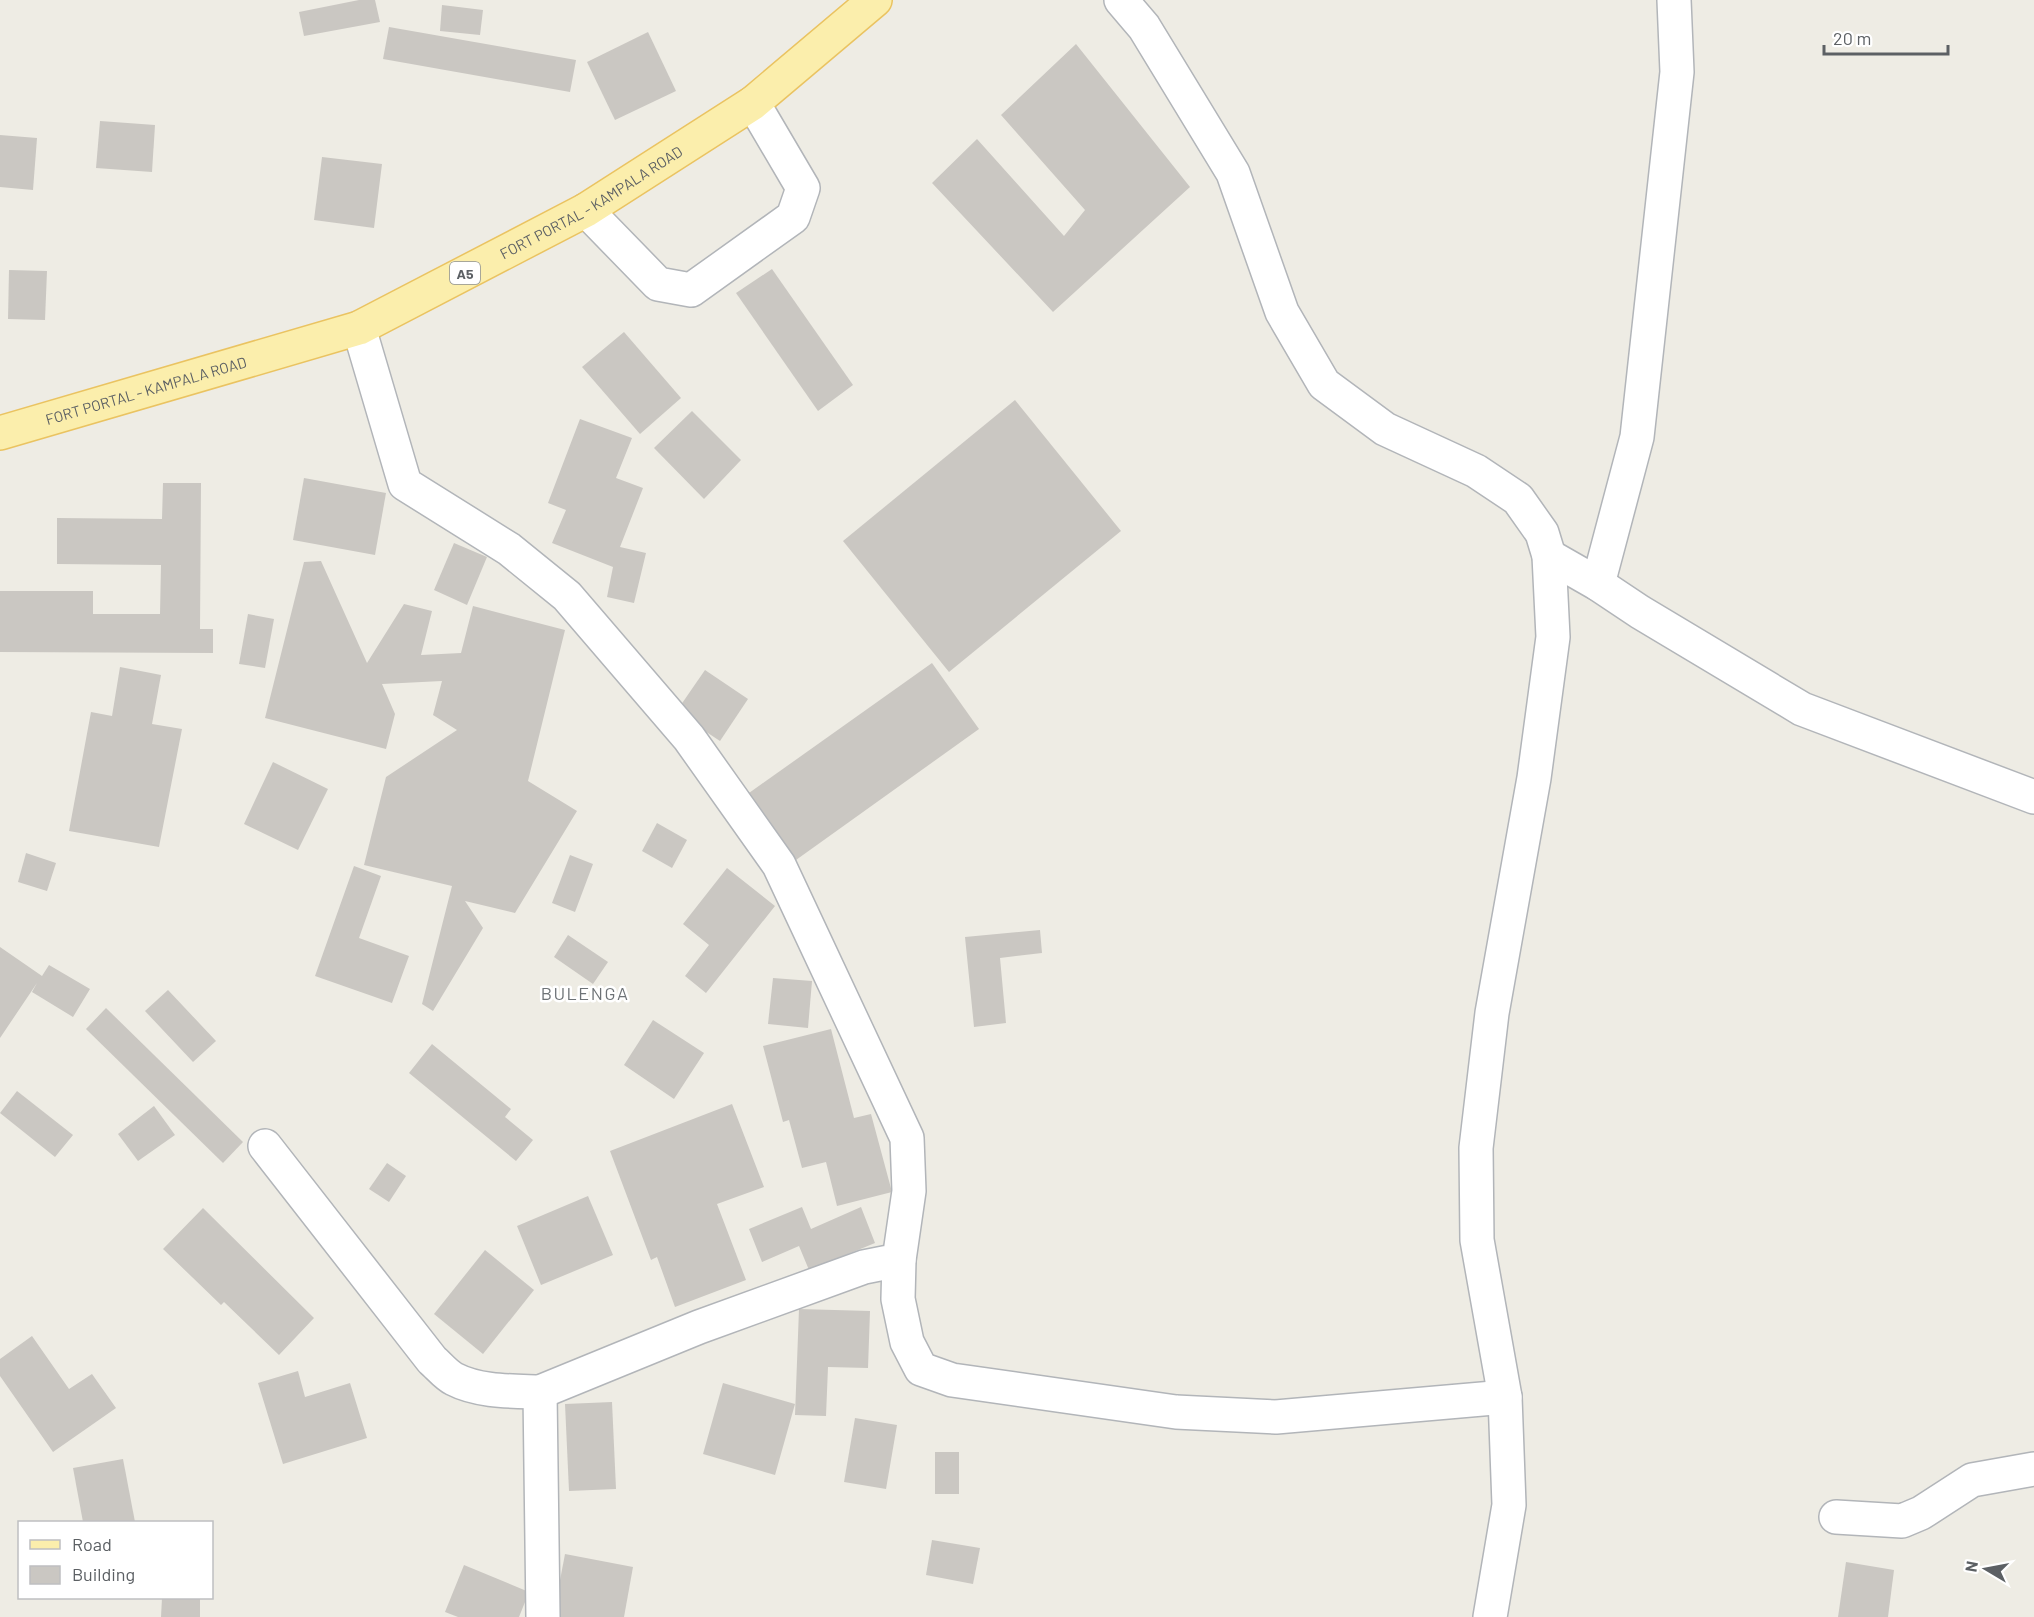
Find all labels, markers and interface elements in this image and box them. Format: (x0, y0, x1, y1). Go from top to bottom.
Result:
scale bar (1824, 18, 1948, 56)
text: 20 m (1833, 27, 1871, 49)
street label: FORT PORTAL - KAMPALA ROAD (497, 142, 685, 262)
road number: A5 (450, 262, 480, 284)
street label: FORT PORTAL - KAMPALA ROAD (43, 352, 248, 428)
district label: BULENGA (541, 982, 629, 1004)
legend (18, 1521, 213, 1599)
text: Road (72, 1533, 112, 1555)
north arrow (1956, 1539, 2016, 1599)
text: N (1960, 1559, 1981, 1573)
text: Building (72, 1563, 135, 1585)

